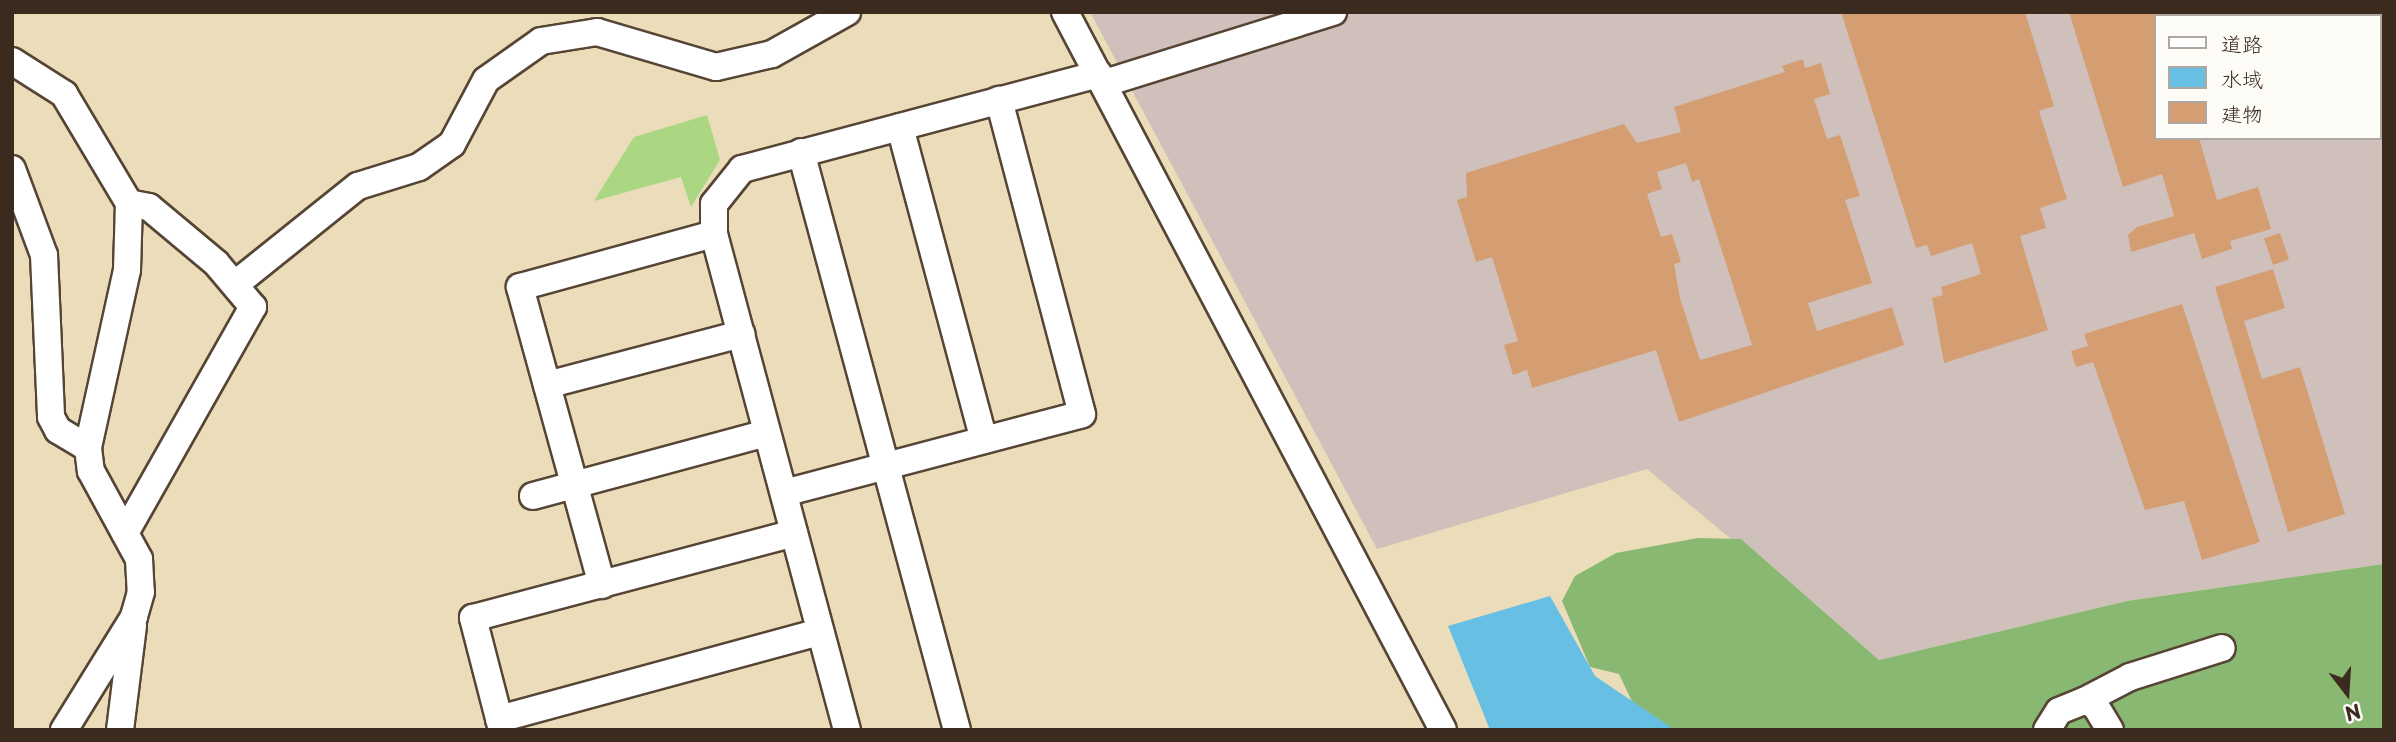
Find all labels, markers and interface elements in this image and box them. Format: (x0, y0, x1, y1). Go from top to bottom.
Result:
legend (2154, 14, 2382, 140)
text: 道路 (2221, 27, 2263, 59)
text: 水域 (2221, 62, 2263, 94)
text: 建物 (2221, 97, 2263, 129)
north arrow (2312, 658, 2382, 728)
text: N (2342, 697, 2364, 729)

